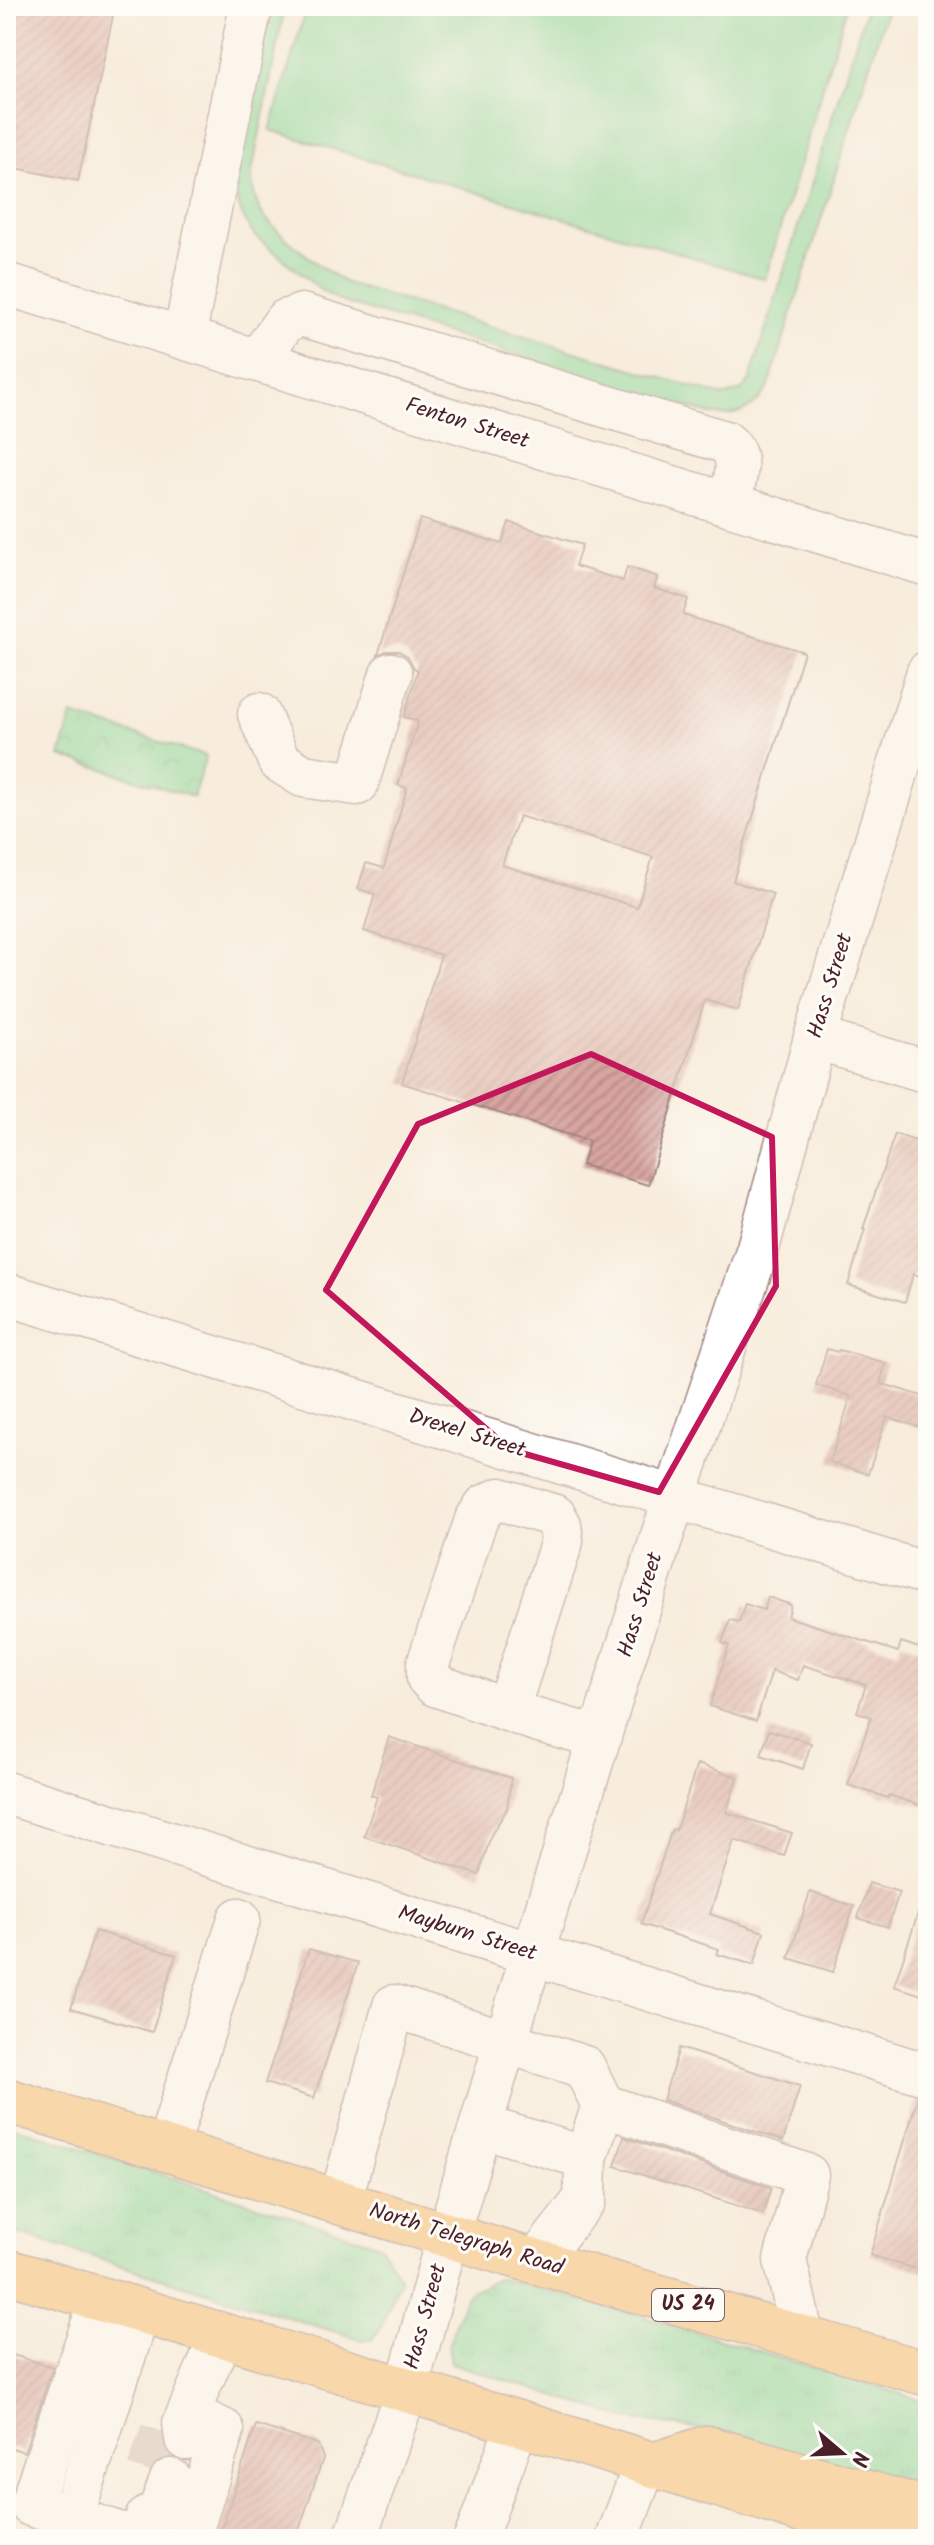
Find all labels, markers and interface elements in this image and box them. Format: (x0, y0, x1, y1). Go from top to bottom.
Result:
street label: Fenton Street (401, 389, 534, 460)
street label: Hass Street (798, 929, 864, 1043)
street label: Drexel Street (404, 1400, 530, 1469)
street label: Hass Street (608, 1548, 674, 1662)
street label: Mayburn Street (393, 1896, 541, 1972)
street label: North Telegraph Road (365, 2194, 568, 2286)
street label: Hass Street (395, 2260, 457, 2374)
road number: US 24 (652, 2289, 724, 2321)
north arrow (802, 2413, 882, 2493)
text: N (840, 2446, 877, 2471)

